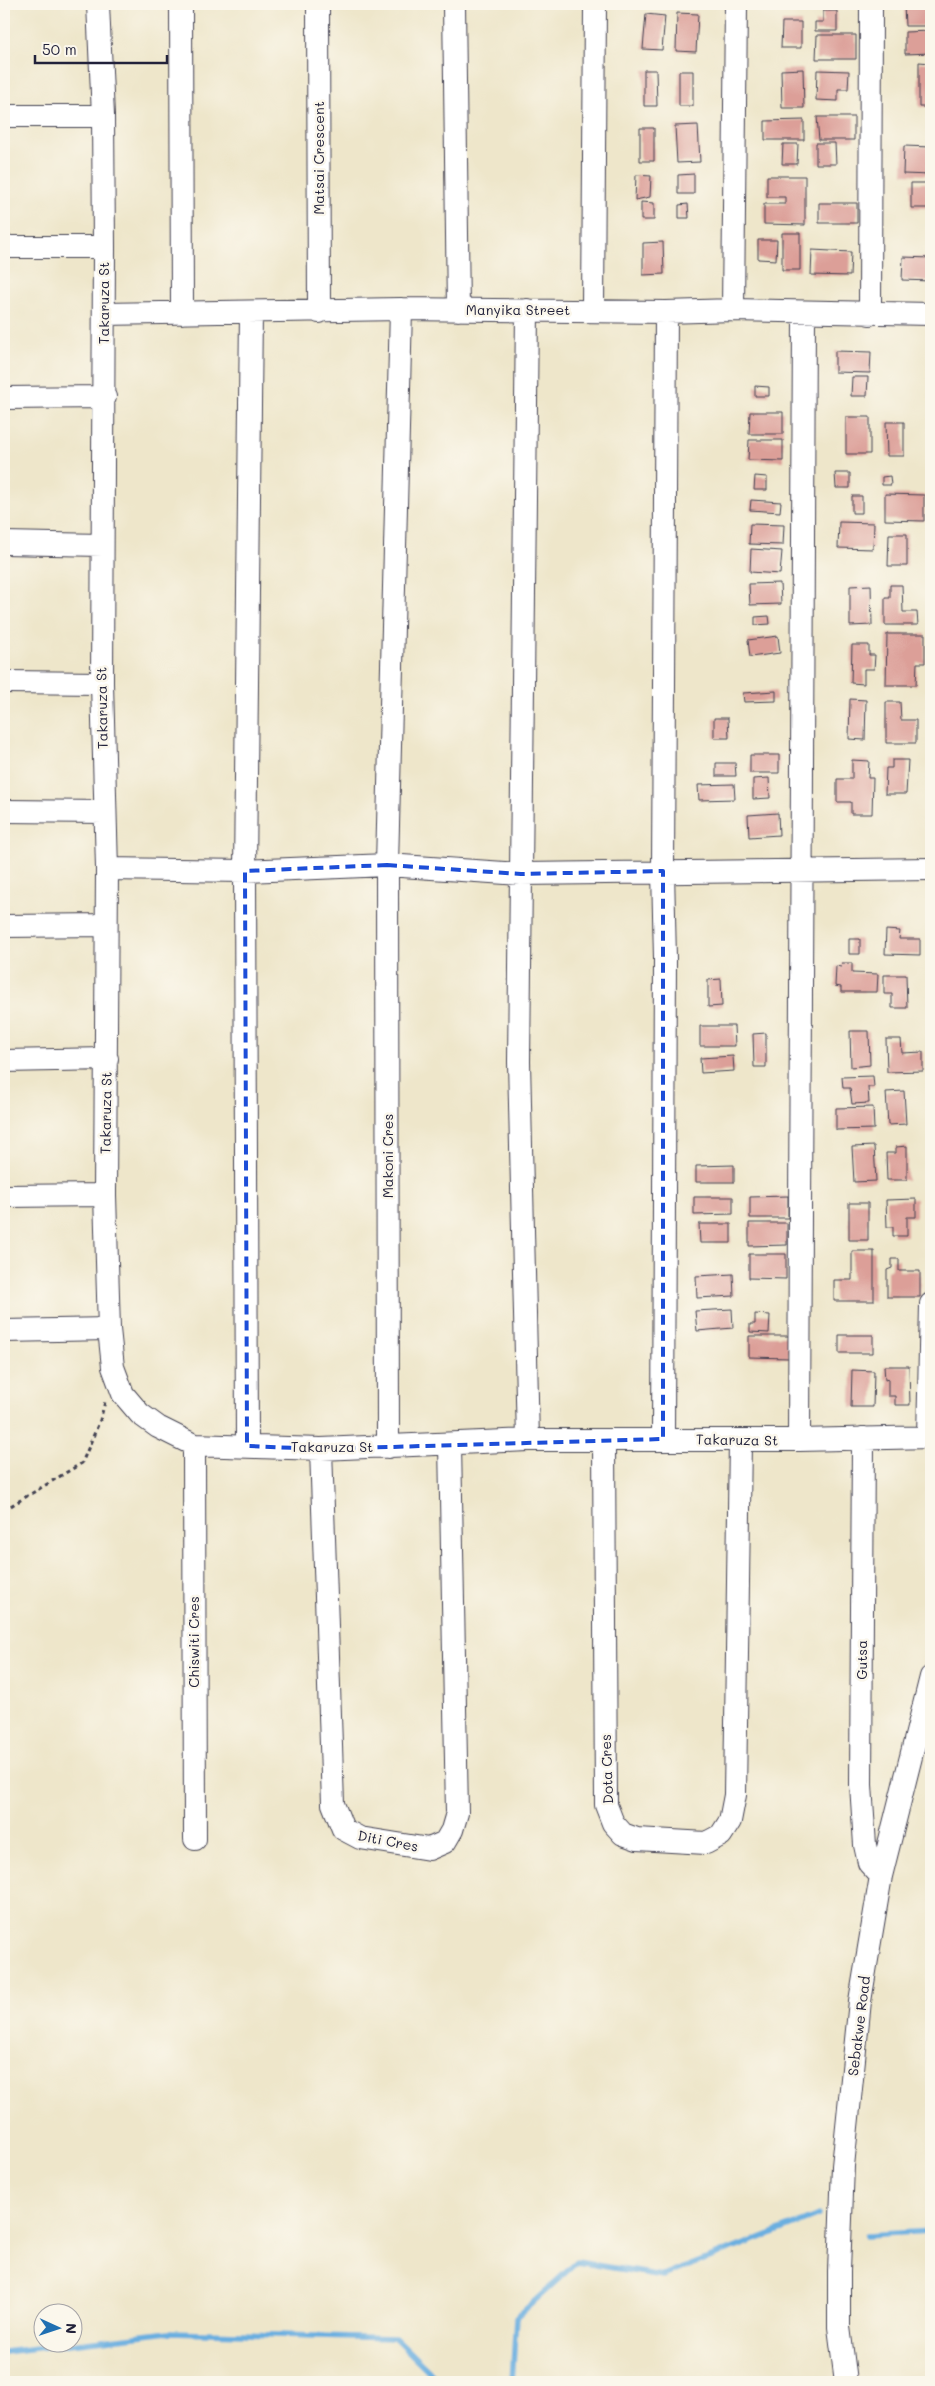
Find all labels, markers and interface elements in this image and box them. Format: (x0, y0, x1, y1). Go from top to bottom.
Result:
scale bar (35, 32, 168, 64)
text: 50 m (42, 39, 77, 59)
street label: Matsai Crescent (309, 101, 328, 215)
street label: Takaruza St (94, 262, 113, 344)
street label: Manyika Street (466, 300, 570, 319)
street label: Takaruza St (91, 667, 112, 749)
street label: Takaruza St (95, 1072, 116, 1154)
street label: Makoni Cres (378, 1114, 397, 1198)
street label: Takaruza St (696, 1429, 778, 1450)
street label: Takaruza St (291, 1437, 373, 1456)
street label: Chiswiti Cres (184, 1596, 203, 1688)
street label: Gutsa (852, 1640, 871, 1680)
street label: Dota Cres (596, 1734, 617, 1804)
street label: Diti Cres (356, 1825, 420, 1856)
street label: Sebakwe Road (843, 1975, 874, 2077)
north arrow (32, 2304, 82, 2354)
text: N (62, 2323, 81, 2335)

